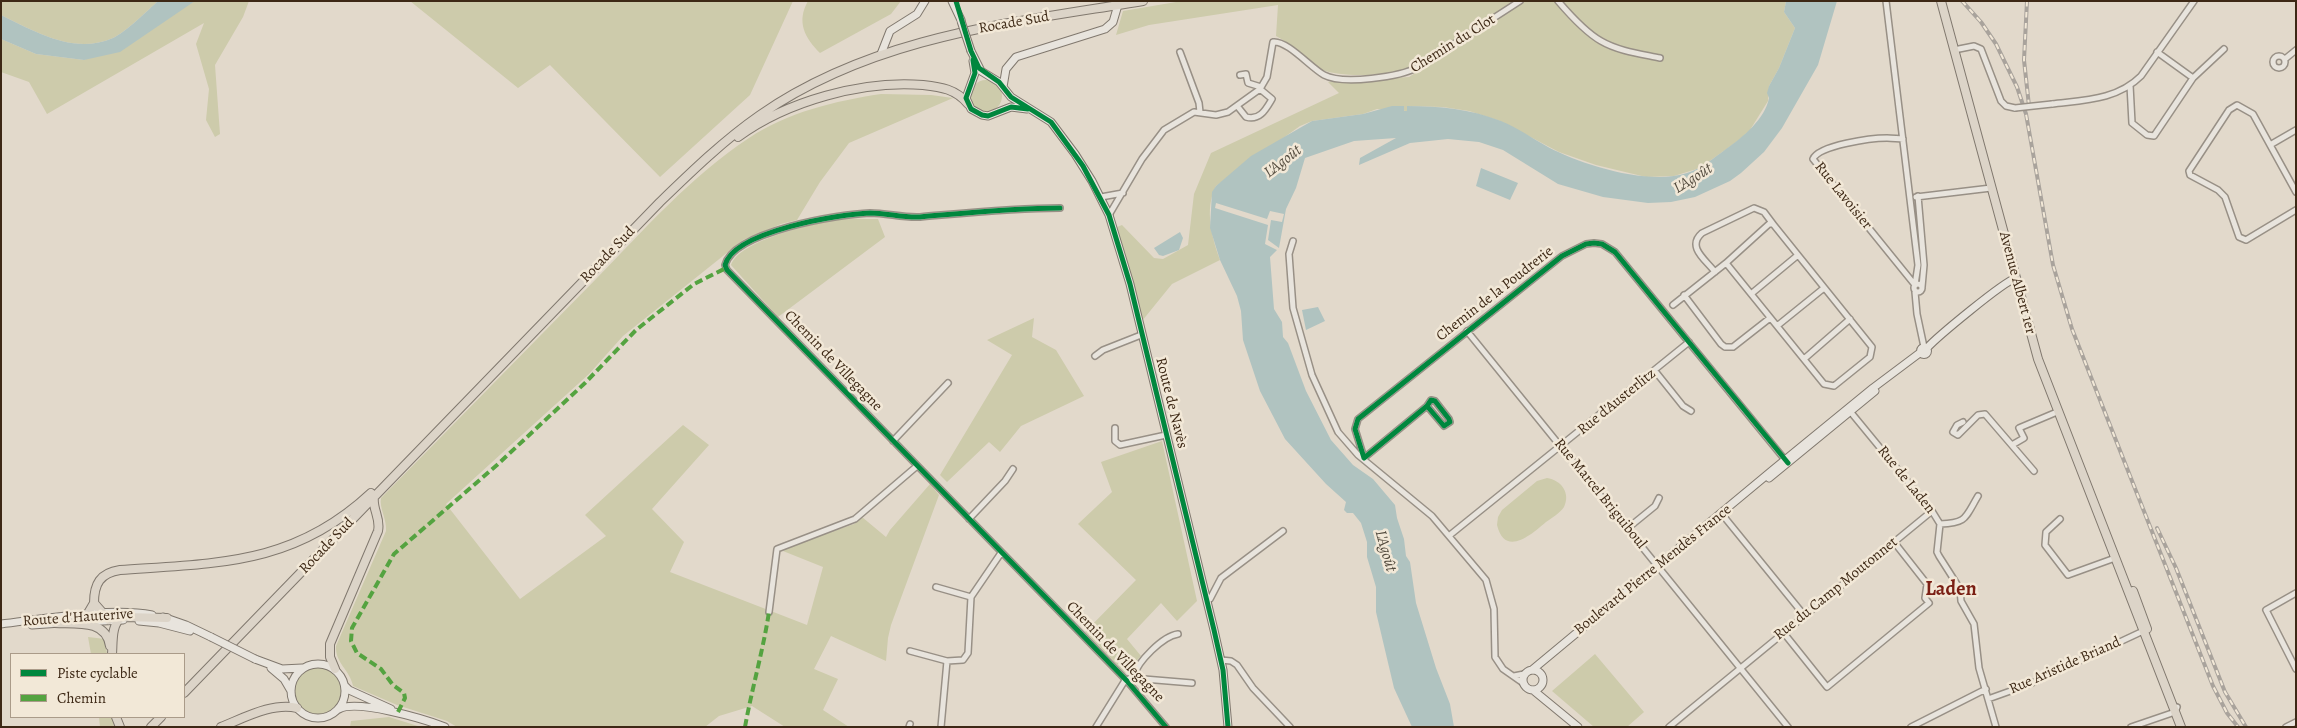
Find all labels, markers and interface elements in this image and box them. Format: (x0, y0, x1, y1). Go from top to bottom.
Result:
street label: Rocade Sud (977, 8, 1051, 38)
street label: Chemin du Clot (1407, 11, 1499, 77)
water label: L'Agoût (1260, 141, 1306, 183)
street label: Rue Lavoisier (1810, 159, 1876, 233)
water label: L'Agoût (1670, 160, 1716, 198)
street label: Rocade Sud (577, 223, 639, 287)
street label: Avenue Albert 1er (1995, 230, 2039, 336)
street label: Chemin de la Poudrerie (1433, 243, 1557, 345)
street label: Chemin de Villegagne (780, 307, 886, 415)
street label: Route de Navès (1151, 356, 1191, 450)
street label: Rue d'Austerlitz (1574, 365, 1660, 439)
street label: Rue Marcel Briguiboul (1550, 435, 1650, 553)
street label: Rue de Laden (1873, 443, 1939, 517)
street label: Boulevard Pierre Mendès France (1571, 501, 1735, 639)
street label: Rocade Sud (296, 514, 358, 578)
water label: L'Agoût (1370, 528, 1400, 574)
street label: Rue du Camp Moutonnet (1771, 534, 1901, 644)
district label: Laden (1925, 578, 1977, 602)
street label: Chemin de Villegagne (1062, 598, 1168, 706)
street label: Route d'Hauterive (22, 605, 134, 631)
street label: Rue Aristide Briand (2007, 633, 2123, 699)
legend (10, 653, 185, 718)
text: Piste cyclable (57, 663, 138, 683)
text: Chemin (57, 688, 106, 708)

